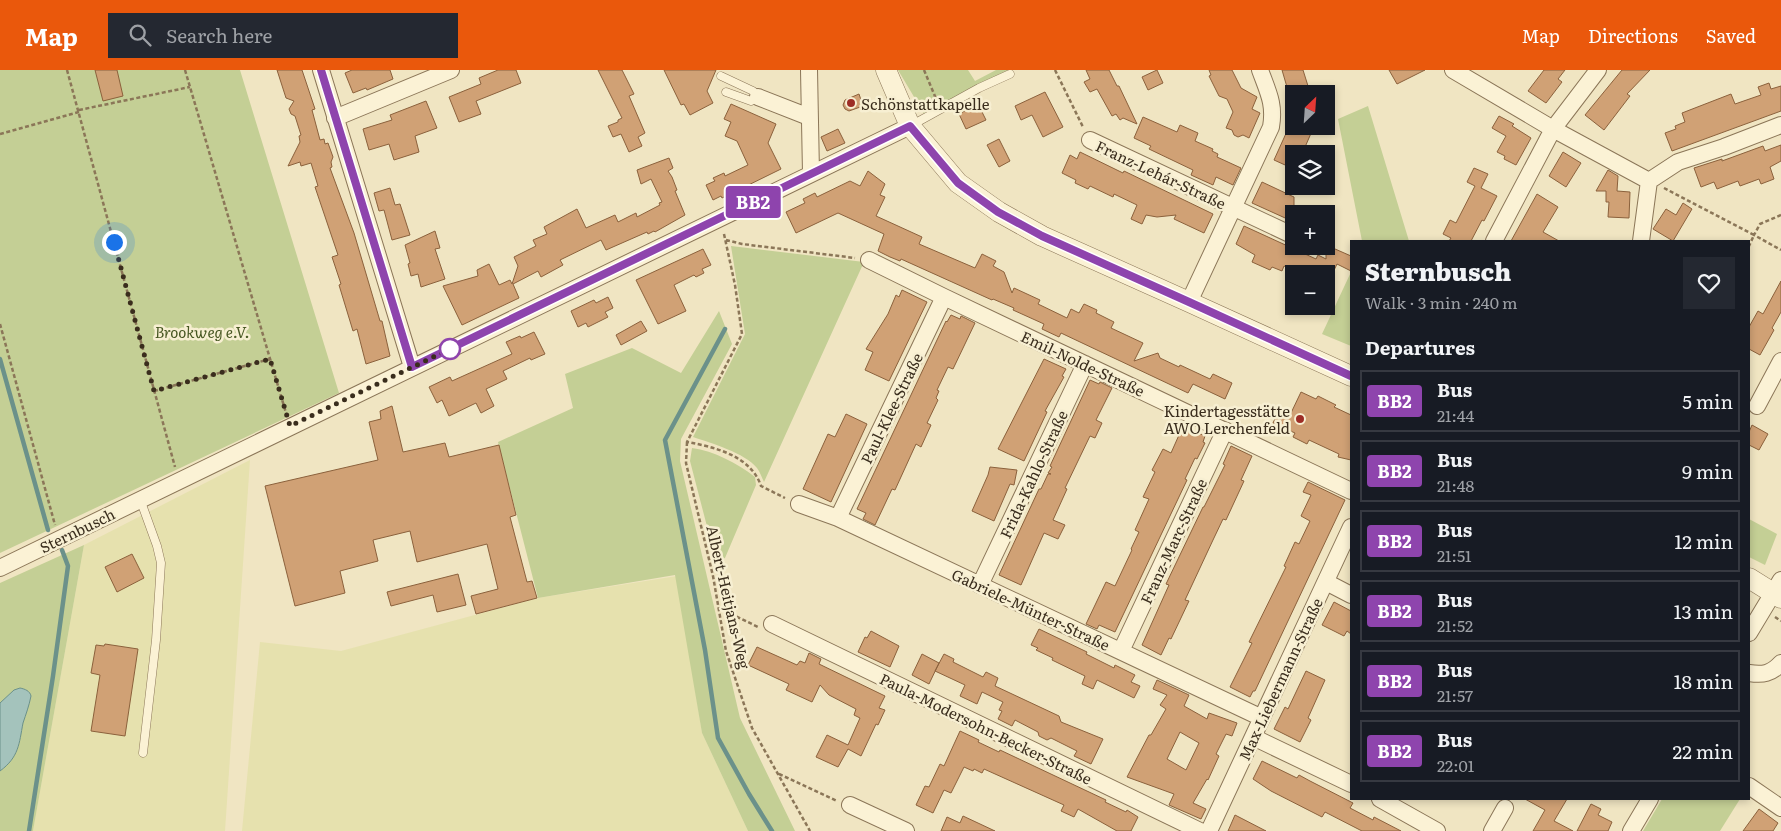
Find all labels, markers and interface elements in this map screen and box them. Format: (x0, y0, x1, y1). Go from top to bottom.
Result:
search box (108, 13, 458, 58)
text: Map (25, 18, 78, 53)
icon: search (126, 21, 154, 49)
text: Search here (166, 21, 272, 49)
text: Map (1522, 22, 1560, 49)
text: Directions (1588, 22, 1678, 49)
text: Saved (1706, 22, 1756, 49)
north arrow (1285, 85, 1335, 135)
map controls (1285, 85, 1335, 315)
place label: Schönstattkapelle (861, 92, 990, 115)
marker: Schönstattkapelle (845, 97, 857, 109)
street label: Franz-Lehár-Straße (1092, 134, 1230, 214)
button: layers (1285, 145, 1335, 195)
line badge: BB2 (724, 186, 782, 218)
text: BB2 (736, 188, 770, 215)
button: + (1285, 205, 1335, 255)
your location (102, 230, 127, 255)
text: Sternbusch (1365, 253, 1511, 288)
button: heart (1683, 257, 1735, 309)
button: − (1285, 265, 1335, 315)
text: Walk · 3 min · 240 m (1365, 290, 1518, 314)
park label: Brookweg e.V. (155, 320, 249, 343)
street label: Emil-Nolde-Straße (1017, 324, 1149, 402)
text: Departures (1365, 333, 1475, 361)
unlabelled marker (439, 338, 461, 360)
street label: Paul-Klee-Straße (854, 348, 928, 467)
text: Bus (1437, 375, 1472, 403)
text: BB2 (1377, 387, 1412, 414)
text: 5 min (1682, 387, 1733, 415)
place label: Kindertagesstätte AWO Lerchenfeld (1164, 399, 1290, 439)
text: 21:44 (1437, 403, 1474, 427)
street label: Frida-Kahlo-Straße (993, 406, 1073, 542)
marker: Kindertagesstätte AWO Lerchenfeld (1294, 413, 1306, 425)
text: Bus (1437, 445, 1472, 473)
text: BB2 (1377, 457, 1412, 484)
text: 9 min (1682, 457, 1733, 485)
text: 21:48 (1437, 473, 1474, 497)
street label: Franz-Marc-Straße (1134, 474, 1212, 608)
street label: Sternbusch (35, 502, 119, 558)
text: Bus (1437, 515, 1472, 543)
street label: Albert-Heitjans-Weg (701, 523, 757, 672)
text: BB2 (1377, 527, 1412, 554)
text: 12 min (1674, 527, 1733, 555)
text: 21:51 (1437, 543, 1472, 567)
street label: Gabriele-Münter-Straße (948, 562, 1114, 656)
text: Bus (1437, 585, 1472, 613)
street label: Max-Liebermann-Straße (1232, 594, 1328, 764)
text: BB2 (1377, 597, 1412, 624)
text: 13 min (1674, 597, 1733, 625)
text: 21:52 (1437, 613, 1473, 637)
text: Bus (1437, 655, 1472, 683)
street label: Paula-Modersohn-Becker-Straße (876, 666, 1096, 790)
text: BB2 (1377, 667, 1412, 694)
text: 18 min (1674, 667, 1733, 695)
text: 21:57 (1437, 683, 1473, 707)
text: Bus (1437, 725, 1472, 753)
text: BB2 (1377, 737, 1412, 764)
text: 22 min (1673, 737, 1733, 765)
text: 22:01 (1437, 753, 1474, 777)

